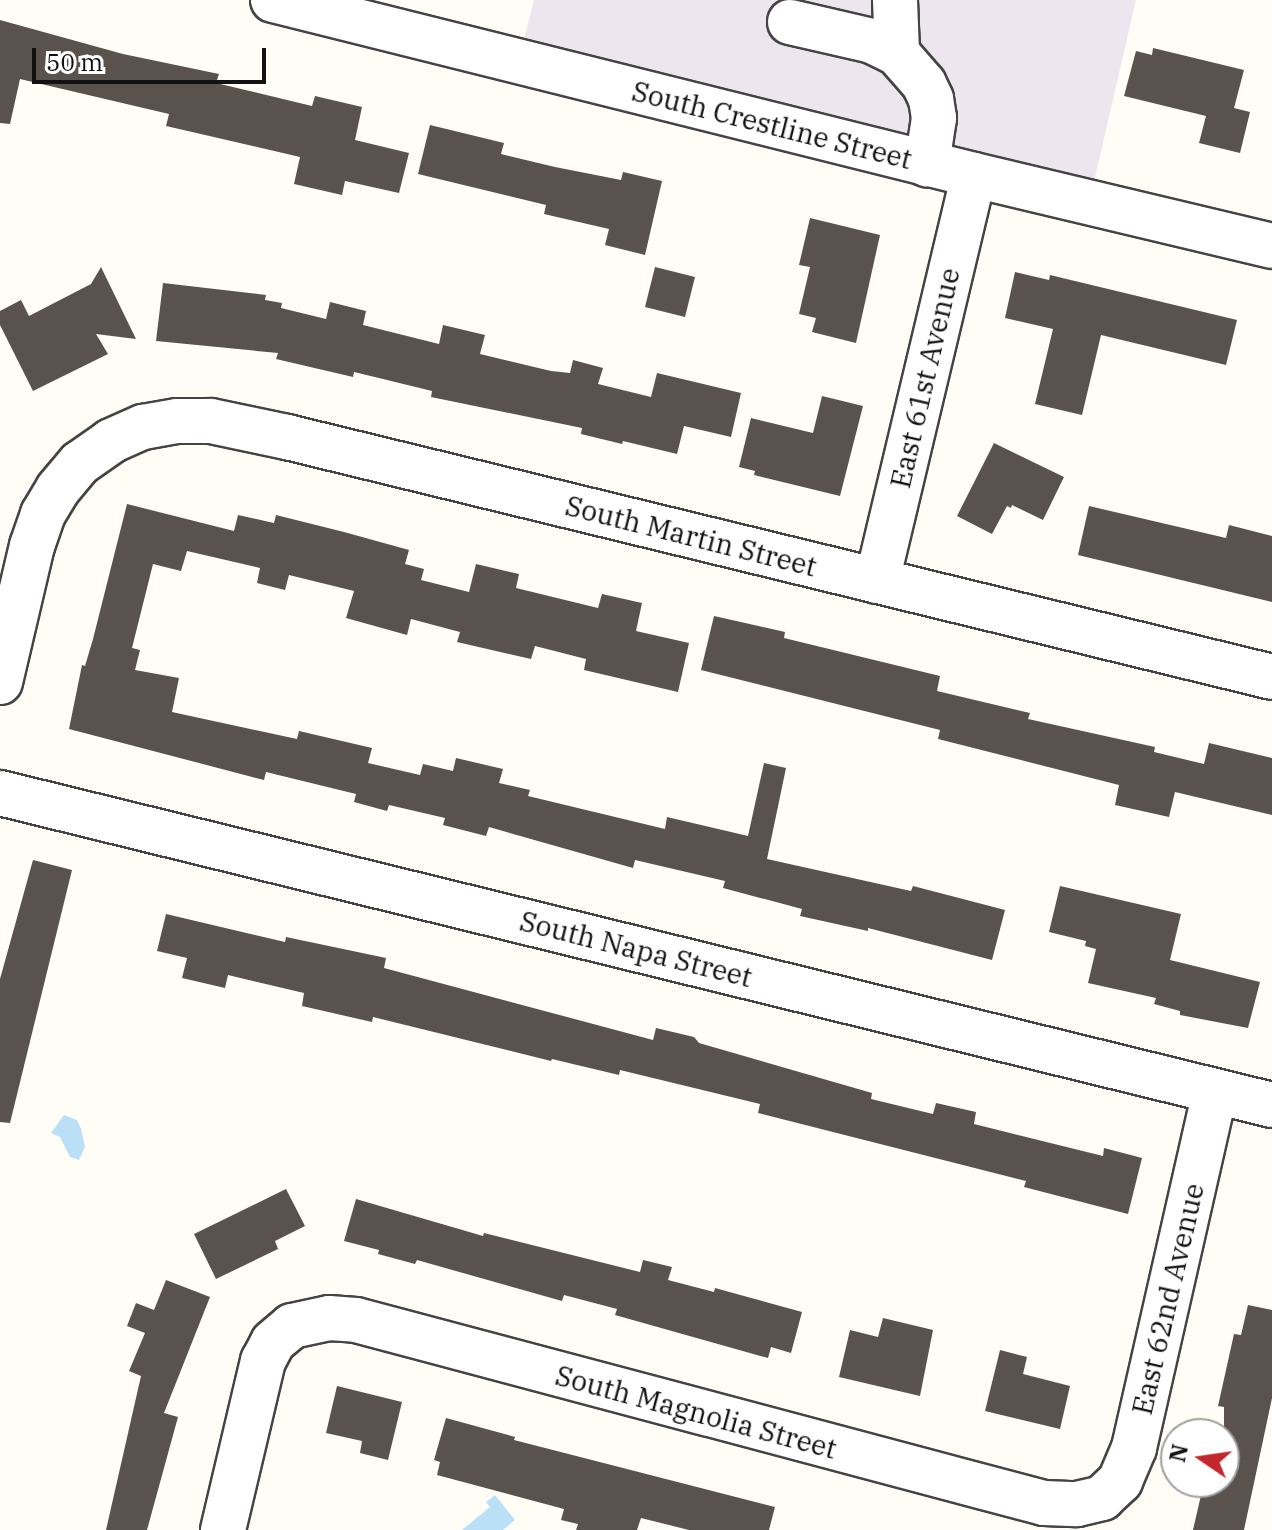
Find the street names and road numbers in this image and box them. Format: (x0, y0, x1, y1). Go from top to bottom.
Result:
street label: South Crestline Street (629, 74, 915, 176)
street label: East 61st Avenue (883, 265, 967, 491)
street label: South Martin Street (562, 489, 820, 583)
street label: South Napa Street (516, 904, 756, 994)
street label: East 62nd Avenue (1125, 1180, 1211, 1418)
street label: South Magnolia Street (552, 1358, 840, 1466)

